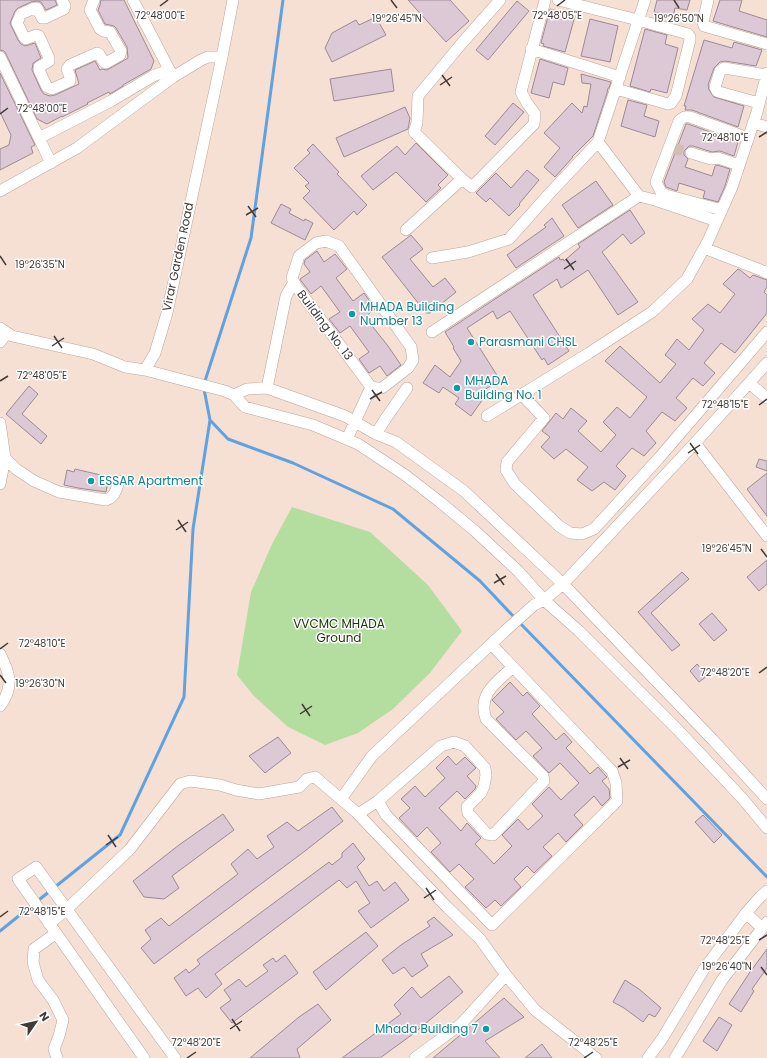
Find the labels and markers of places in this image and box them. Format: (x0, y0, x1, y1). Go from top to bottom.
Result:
place label: MHADA Building Number 13 (360, 298, 454, 329)
marker: MHADA Building Number 13 (347, 309, 357, 319)
place label: Parasmani CHSL (479, 333, 577, 350)
marker: Parasmani CHSL (466, 337, 476, 347)
place label: MHADA Building No. 1 (465, 372, 542, 403)
marker: MHADA Building No. 1 (452, 383, 462, 393)
place label: ESSAR Apartment (99, 472, 203, 489)
marker: ESSAR Apartment (86, 476, 96, 486)
place label: Mhada Building 7 (375, 1020, 478, 1037)
marker: Mhada Building 7 (481, 1024, 491, 1034)

